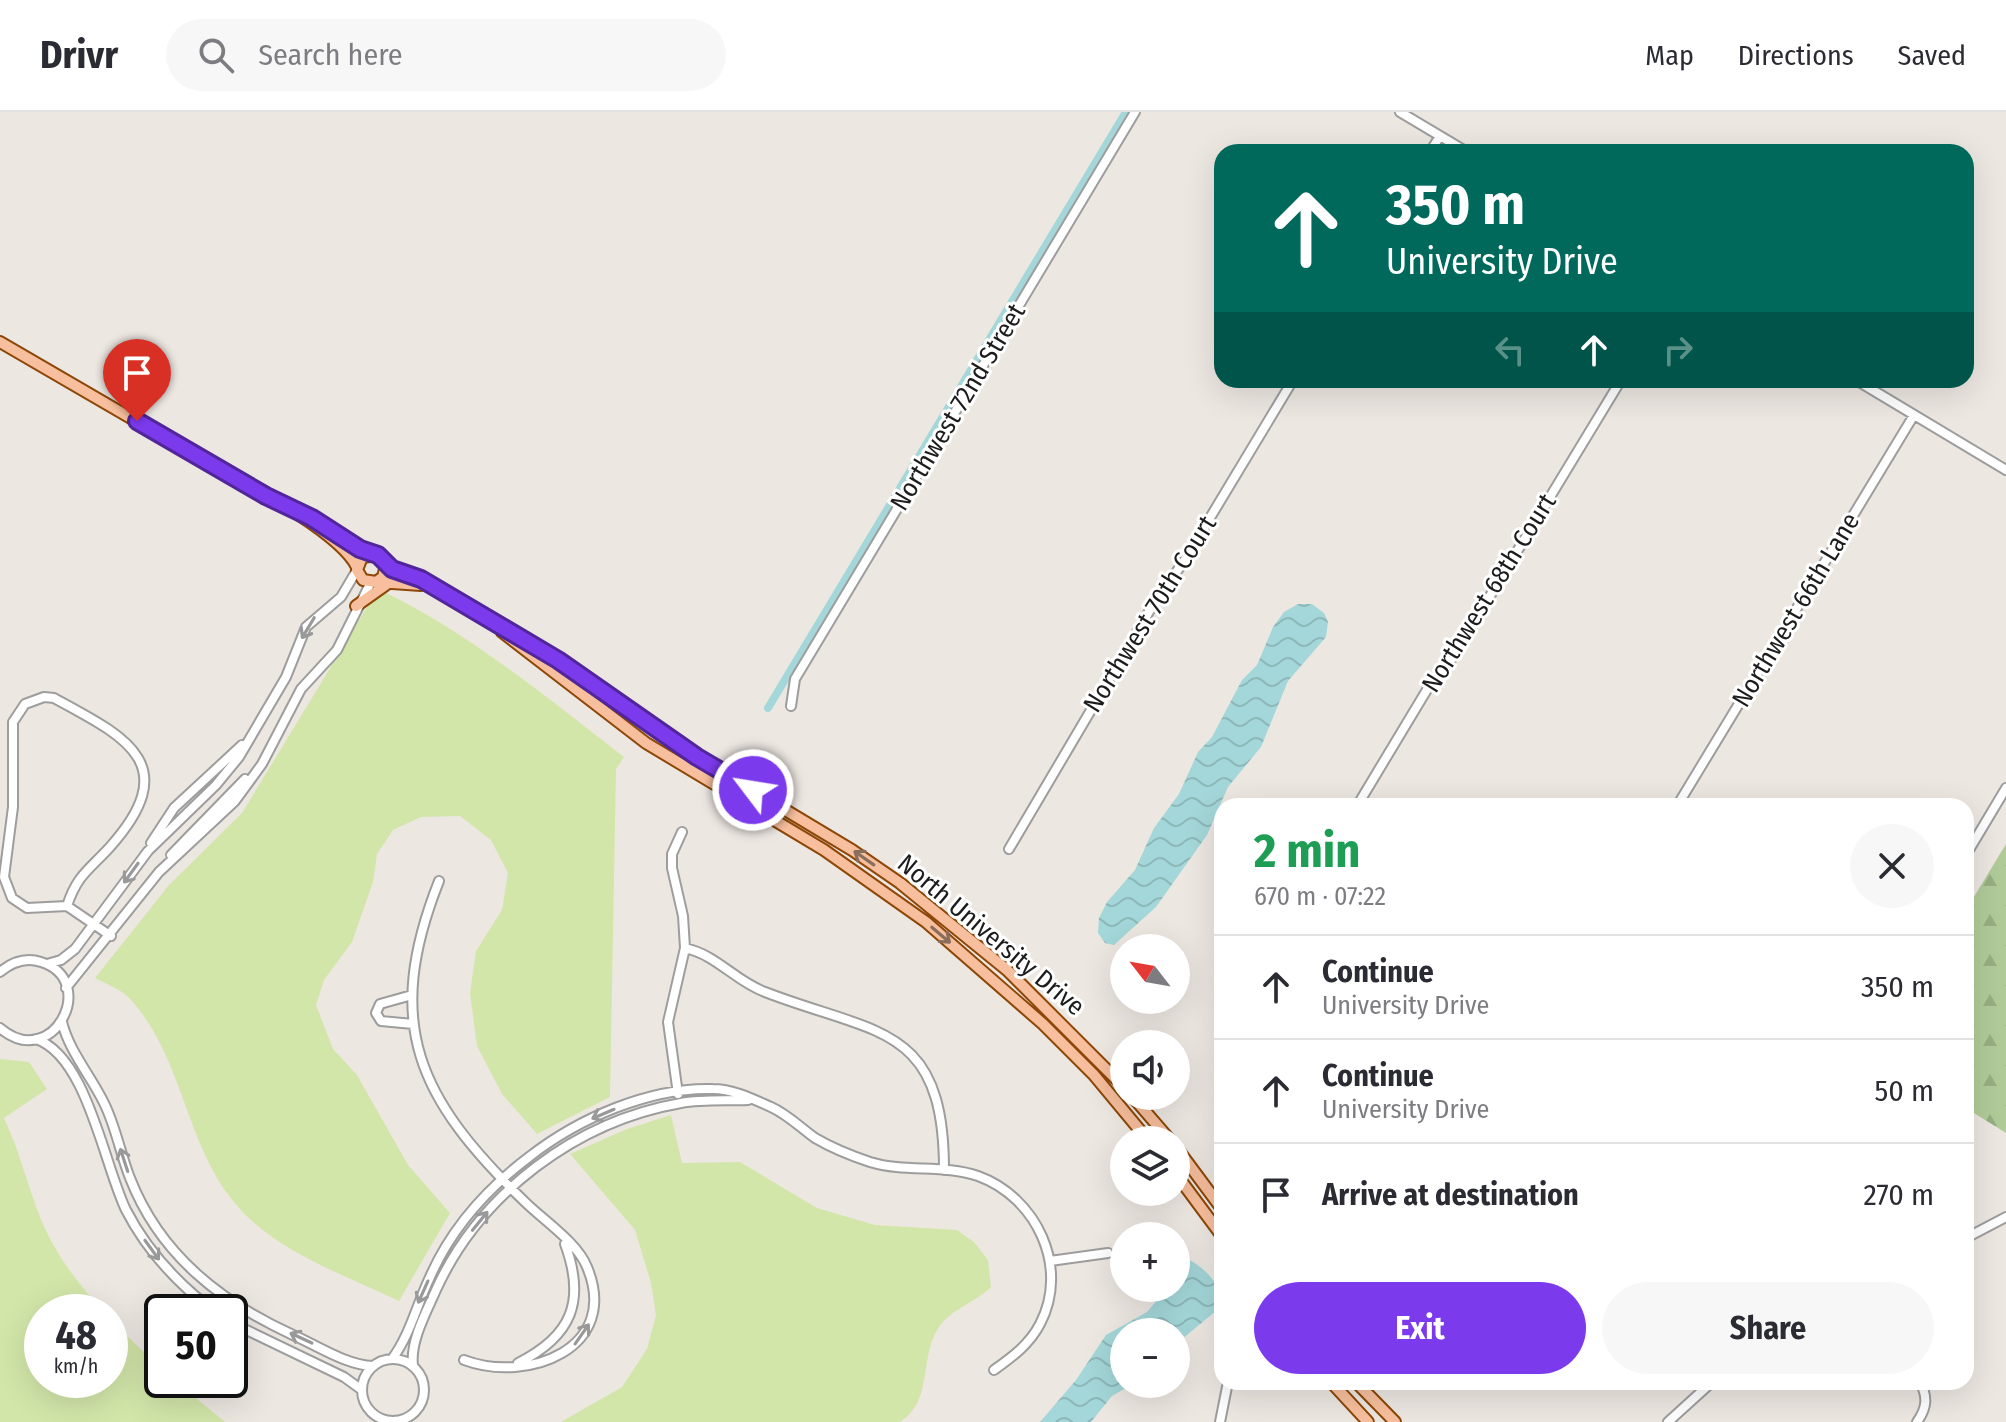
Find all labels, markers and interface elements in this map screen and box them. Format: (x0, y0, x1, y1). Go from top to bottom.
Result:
search box (166, 19, 726, 91)
text: Drivr (40, 32, 118, 78)
icon: search (194, 33, 238, 77)
text: Search here (258, 37, 403, 73)
text: Map (1645, 39, 1694, 72)
text: Directions (1738, 39, 1854, 72)
text: Saved (1898, 39, 1966, 72)
text: 350 m (1386, 172, 1525, 239)
icon: ahead (1254, 176, 1358, 280)
text: University Drive (1386, 240, 1618, 284)
street label: Northwest 72nd Street (884, 298, 1032, 516)
icon: left (1488, 328, 1532, 372)
icon: ahead (1572, 328, 1616, 372)
icon: right (1656, 328, 1700, 372)
pin (103, 339, 171, 421)
icon: arrive (115, 351, 159, 395)
street label: Northwest 68th Court (1415, 488, 1563, 698)
street label: Northwest 66th Lane (1726, 507, 1866, 713)
street label: Northwest 70th Court (1077, 510, 1223, 718)
one-way arrow (299, 616, 315, 639)
position arrow (711, 748, 795, 832)
text: 2 min (1254, 822, 1360, 880)
button: close (1850, 824, 1934, 908)
street label: North University Drive (891, 848, 1091, 1022)
one-way arrow (853, 850, 875, 866)
one-way arrow (123, 862, 139, 884)
text: 670 m · 07:22 (1254, 881, 1386, 912)
one-way arrow (930, 926, 951, 944)
north arrow (1110, 934, 1190, 1014)
map controls (1110, 934, 1190, 1398)
text: Continue (1322, 954, 1434, 990)
icon: ahead (1254, 965, 1298, 1009)
text: 350 m (1861, 969, 1934, 1005)
text: University Drive (1322, 990, 1489, 1021)
button: sound (1110, 1030, 1190, 1110)
text: Continue (1322, 1058, 1434, 1094)
icon: ahead (1254, 1069, 1298, 1113)
text: 50 m (1874, 1073, 1934, 1109)
text: University Drive (1322, 1094, 1489, 1125)
one-way arrow (592, 1108, 616, 1123)
button: layers (1110, 1126, 1190, 1206)
one-way arrow (116, 1148, 131, 1173)
icon: arrive (1254, 1173, 1298, 1217)
text: Arrive at destination (1322, 1177, 1579, 1213)
text: 270 m (1863, 1177, 1934, 1213)
one-way arrow (471, 1211, 489, 1232)
button: + (1110, 1222, 1190, 1302)
one-way arrow (144, 1238, 160, 1260)
one-way arrow (414, 1279, 429, 1304)
button: Exit (1254, 1282, 1586, 1374)
button: Share (1602, 1282, 1934, 1374)
speed limit sign: 50 (144, 1294, 248, 1398)
text: 48 (55, 1312, 97, 1360)
button: − (1110, 1318, 1190, 1398)
one-way arrow (574, 1323, 590, 1345)
one-way arrow (289, 1330, 313, 1345)
text: km/h (54, 1354, 98, 1378)

